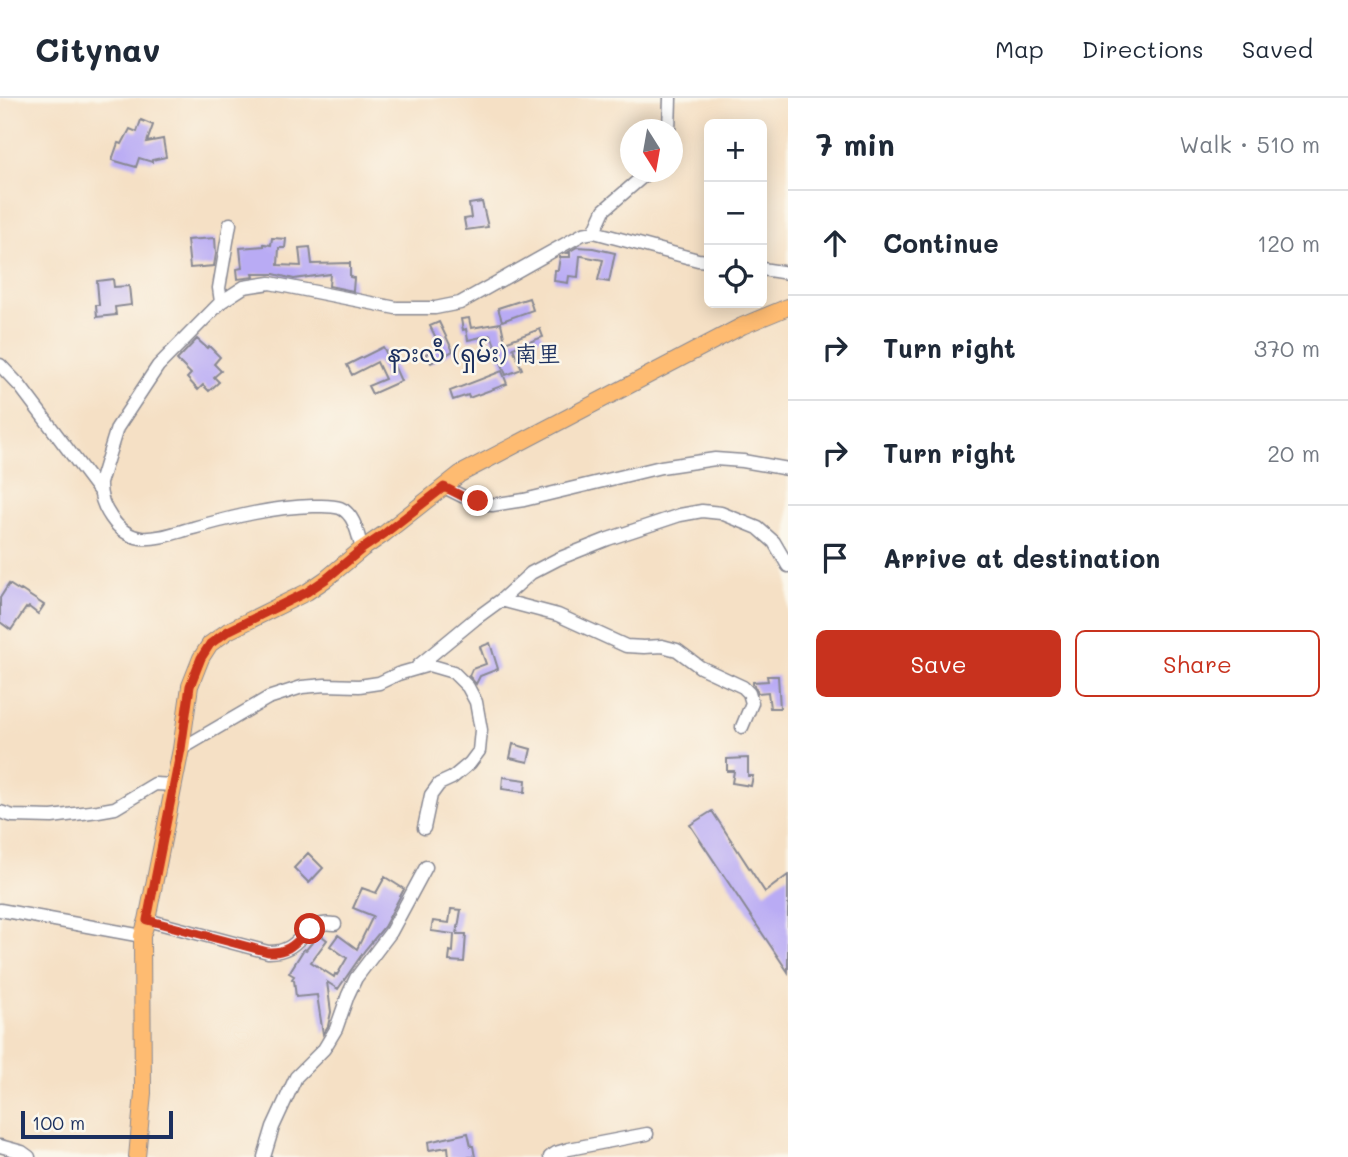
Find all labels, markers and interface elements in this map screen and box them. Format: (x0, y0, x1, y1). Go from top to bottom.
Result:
text: Citynav (35, 27, 160, 70)
text: Map (995, 33, 1044, 64)
text: Directions (1082, 33, 1204, 64)
text: Saved (1242, 33, 1313, 64)
north arrow (620, 119, 683, 182)
map controls (704, 119, 767, 308)
button: + (704, 119, 767, 182)
text: 7 min (816, 124, 895, 164)
text: Walk · 510 m (1179, 129, 1320, 159)
button: − (704, 182, 767, 245)
icon: ahead (816, 224, 854, 262)
text: Continue (883, 226, 999, 260)
text: 120 m (1257, 228, 1320, 258)
button: locate (704, 245, 767, 308)
icon: right (816, 329, 854, 367)
text: Turn right (883, 331, 1016, 365)
text: 370 m (1254, 333, 1320, 363)
district label: နားလီ (ရှမ်း) 南里 (388, 338, 560, 373)
icon: right (816, 434, 854, 472)
text: Turn right (883, 436, 1016, 470)
text: 20 m (1267, 438, 1320, 468)
route end (462, 485, 493, 516)
icon: arrive (816, 539, 854, 577)
text: Arrive at destination (883, 541, 1160, 575)
button: Save (816, 630, 1061, 697)
button: Share (1075, 630, 1320, 697)
route start (294, 913, 325, 944)
scale bar (21, 1108, 173, 1140)
text: 100 m (32, 1110, 85, 1135)

